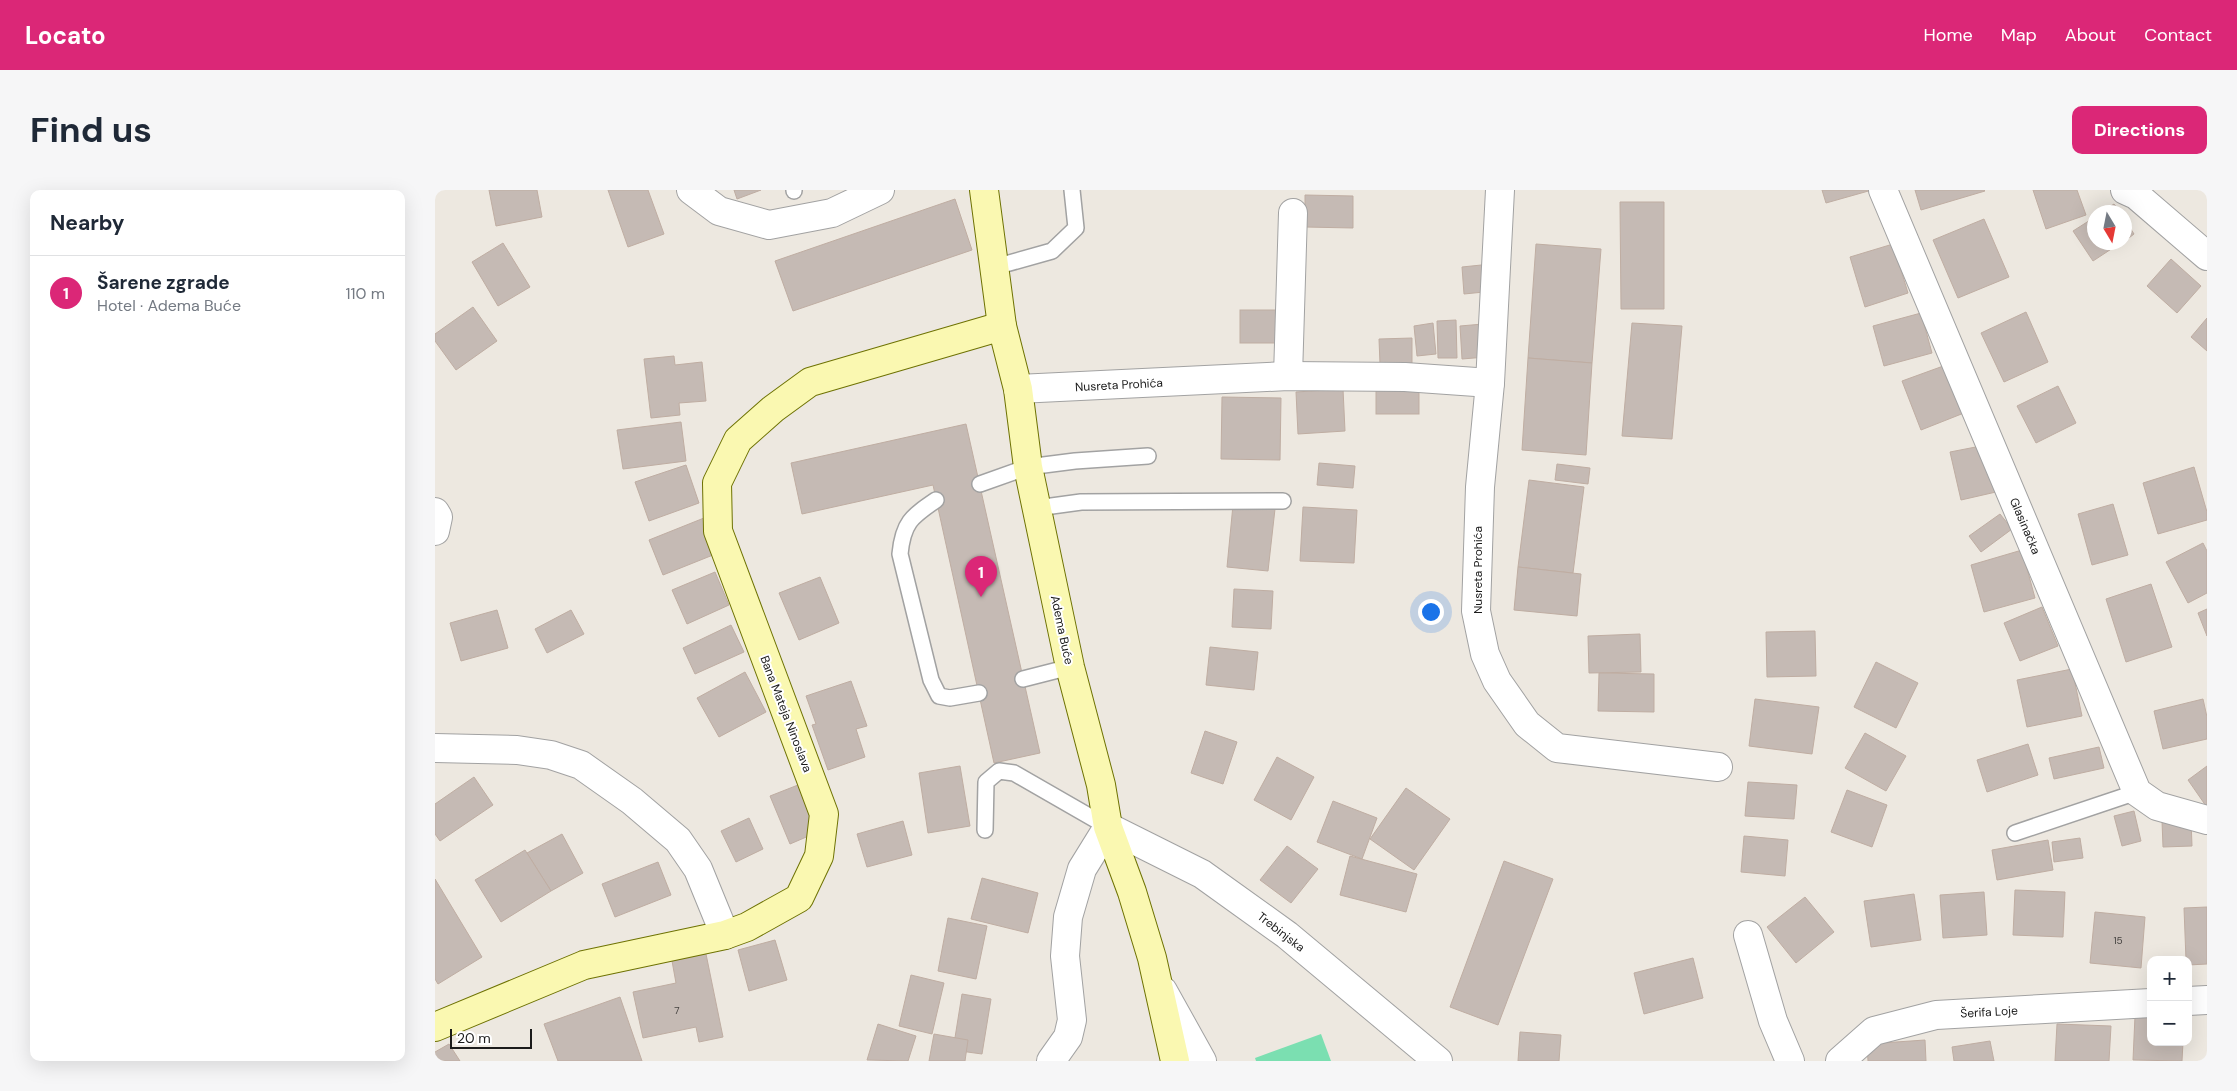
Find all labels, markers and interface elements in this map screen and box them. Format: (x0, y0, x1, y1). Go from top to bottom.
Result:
text: Locato (25, 20, 106, 51)
text: Home (1923, 23, 1973, 47)
text: Map (2001, 23, 2037, 47)
text: About (2065, 23, 2116, 47)
text: Contact (2144, 23, 2212, 47)
button: Directions (2072, 106, 2207, 154)
text: Find us (30, 107, 152, 153)
north arrow (2087, 205, 2132, 250)
text: Nearby (50, 209, 124, 237)
text: Šarene zgrade (97, 270, 230, 295)
text: 1 (63, 283, 69, 304)
text: 110 m (346, 283, 385, 304)
text: Hotel · Adema Buće (97, 295, 241, 316)
street label: Nusreta Prohića (1075, 375, 1163, 395)
street label: Glasinačka (2006, 495, 2044, 557)
street label: Nusreta Prohića (1470, 526, 1486, 614)
pin: 1 (965, 556, 997, 597)
street label: Adema Buće (1047, 594, 1077, 666)
your location (1418, 599, 1444, 625)
street label: Bana Mateja Ninoslava (756, 653, 816, 775)
street label: Trebinjska (1254, 909, 1308, 955)
house number: 15 (2113, 934, 2123, 947)
map controls (2147, 956, 2192, 1046)
button: + (2147, 956, 2192, 1001)
button: − (2147, 1001, 2192, 1046)
street label: Šerifa Loje (1960, 1002, 2018, 1021)
house number: 7 (674, 1004, 680, 1017)
scale bar (450, 1026, 533, 1049)
text: 20 m (457, 1029, 491, 1047)

